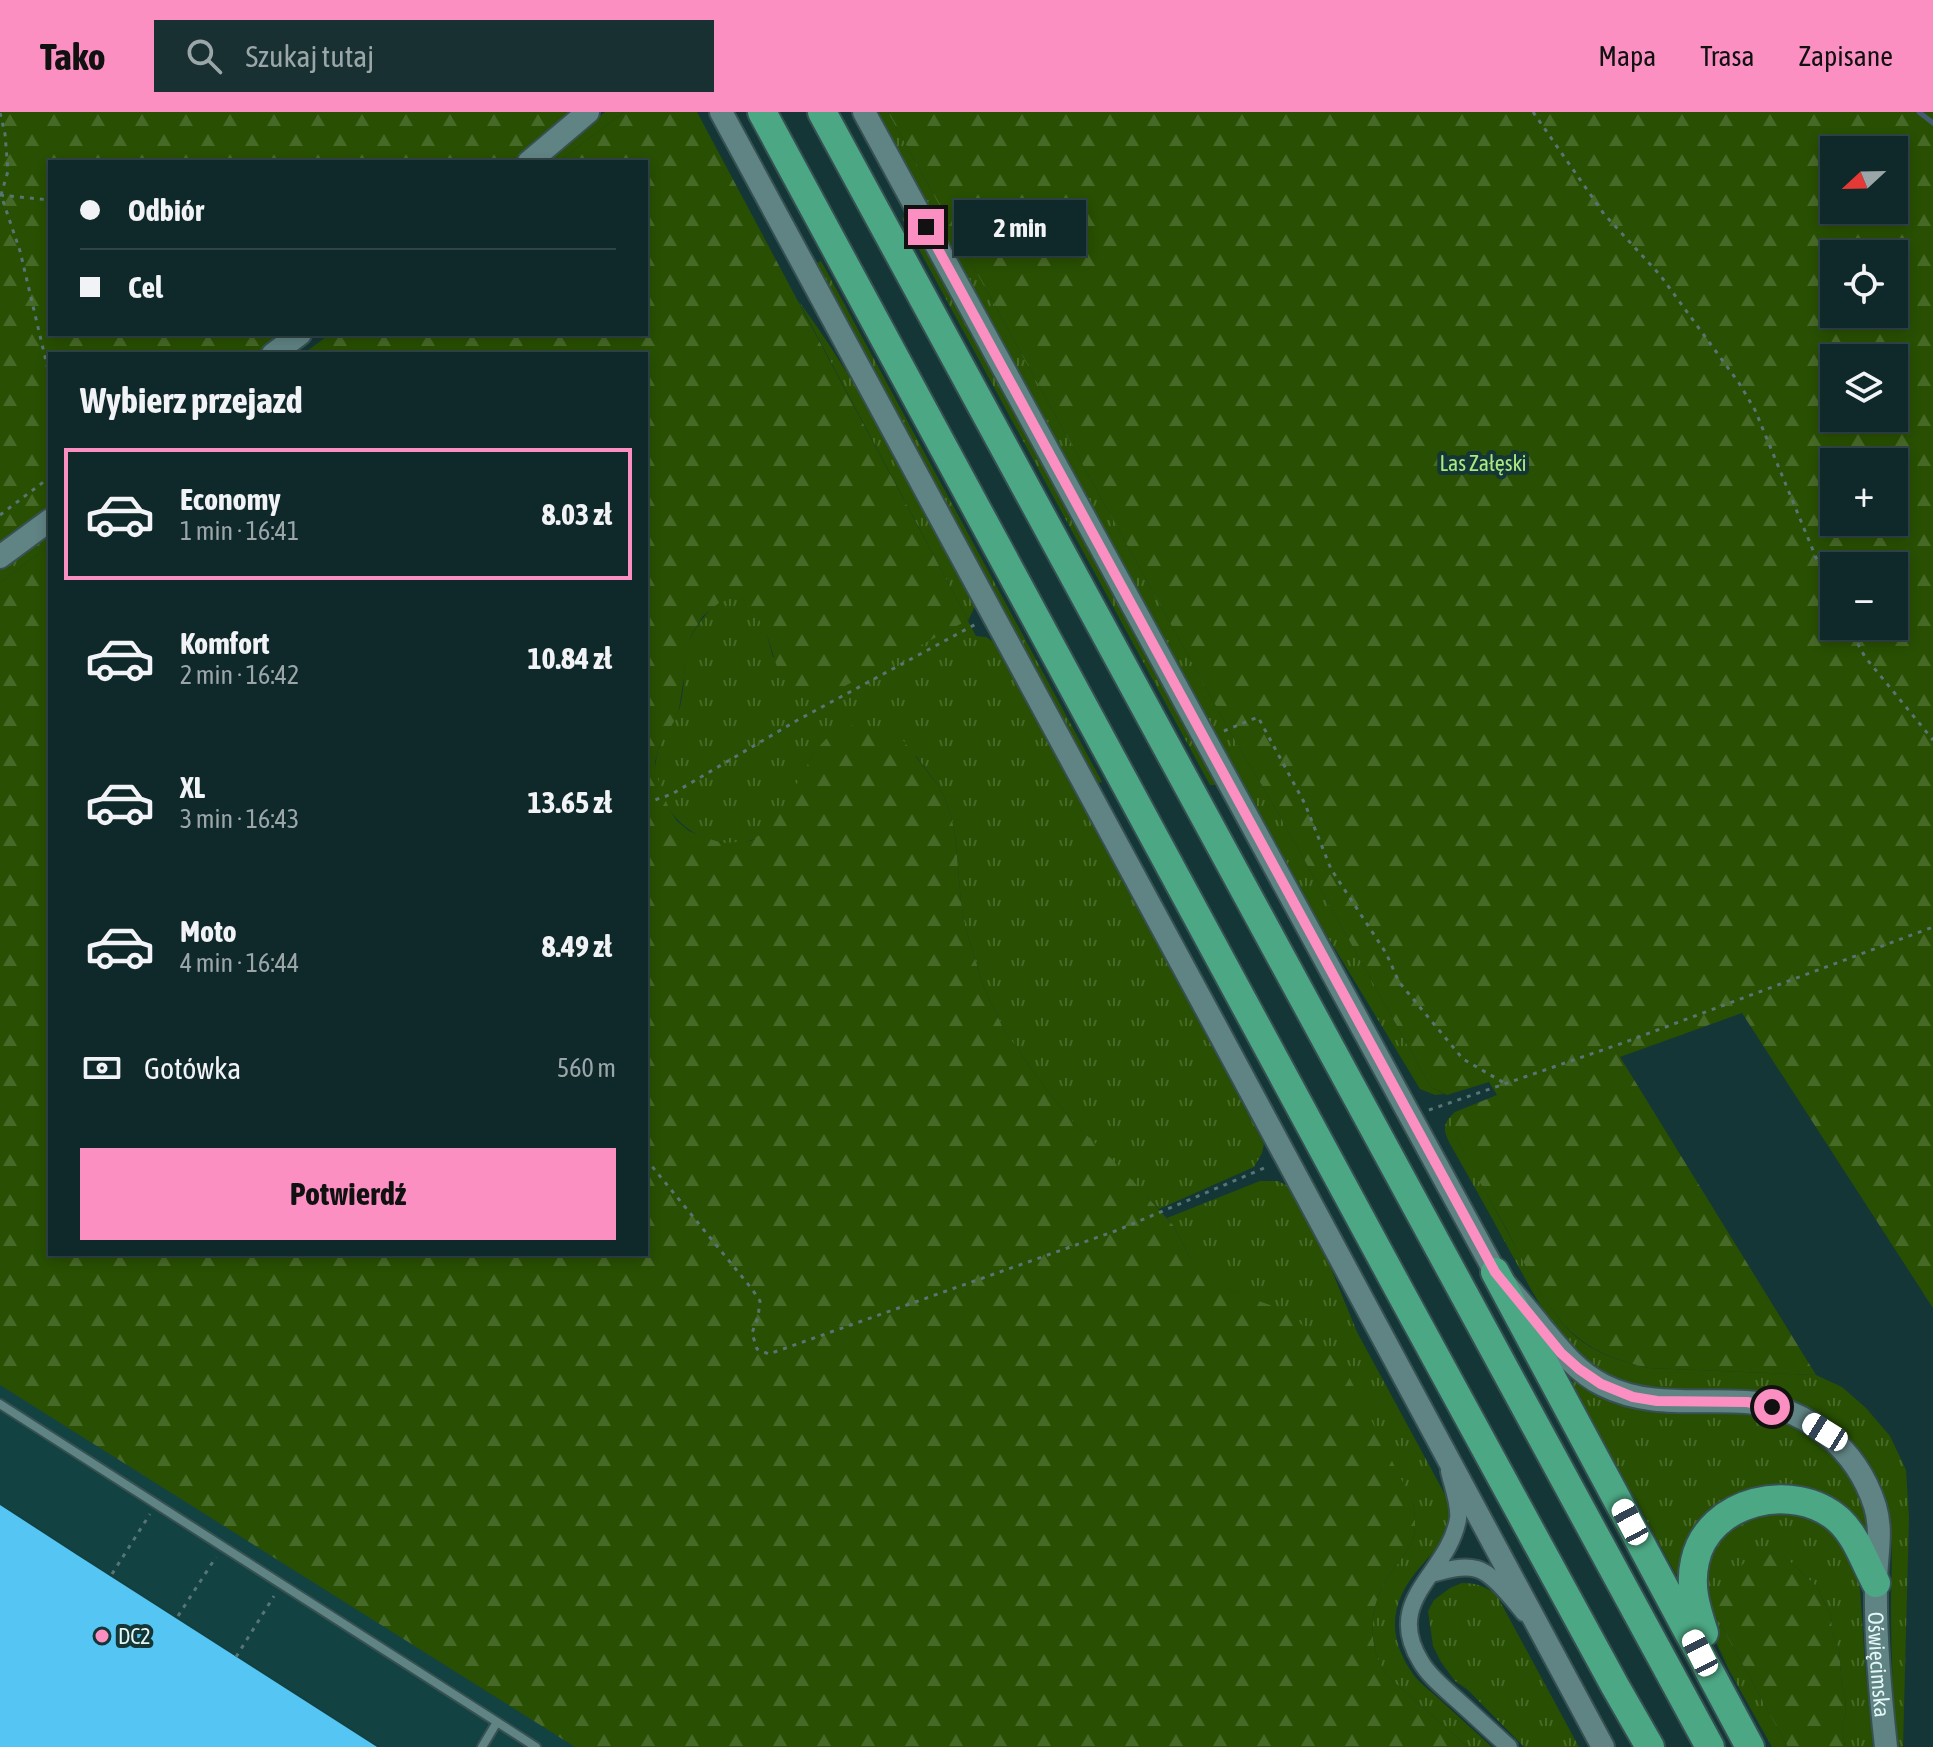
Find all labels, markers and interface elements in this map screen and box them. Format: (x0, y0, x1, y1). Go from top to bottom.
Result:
search box (154, 20, 714, 92)
icon: search (182, 34, 226, 78)
text: Tako (40, 35, 106, 78)
text: Szukaj tutaj (246, 39, 374, 73)
text: Mapa (1598, 40, 1656, 72)
text: Trasa (1700, 40, 1754, 72)
text: Zapisane (1798, 40, 1893, 72)
north arrow (1820, 136, 1908, 224)
map controls (1820, 136, 1908, 640)
text: Odbiór (128, 193, 204, 227)
callout: 2 min (954, 199, 1086, 255)
route end (908, 209, 944, 245)
text: 2 min (993, 213, 1047, 243)
button: locate (1820, 240, 1908, 328)
text: Cel (128, 270, 163, 304)
button: layers (1820, 344, 1908, 432)
text: Wybierz przejazd (80, 379, 302, 421)
button: + (1820, 448, 1908, 536)
park label: Las Załęski (1439, 450, 1527, 476)
icon: car (84, 478, 156, 550)
text: Economy (180, 482, 281, 516)
text: 8.03 zł (542, 497, 612, 531)
text: 1 min · 16:41 (180, 516, 299, 546)
button: − (1820, 552, 1908, 640)
icon: car (84, 622, 156, 694)
text: Komfort (180, 626, 269, 660)
text: 10.84 zł (527, 641, 612, 675)
text: 2 min · 16:42 (180, 660, 299, 690)
icon: car (84, 766, 156, 838)
text: XL (180, 770, 205, 804)
text: 13.65 zł (527, 785, 612, 819)
text: 3 min · 16:43 (180, 804, 299, 834)
icon: car (84, 910, 156, 982)
text: Moto (180, 914, 237, 948)
text: 8.49 zł (542, 929, 612, 963)
text: 4 min · 16:44 (180, 948, 299, 978)
icon: cash (80, 1046, 124, 1090)
text: Gotówka (144, 1051, 241, 1085)
text: 560 m (557, 1053, 616, 1083)
button: Potwierdź (80, 1148, 616, 1240)
route start (1754, 1389, 1790, 1425)
car (1798, 1409, 1852, 1455)
car (1608, 1495, 1652, 1549)
street label: Oświęcimska (1863, 1612, 1896, 1718)
place label: DC2 (118, 1623, 151, 1649)
car (1678, 1626, 1722, 1680)
marker: DC2 (93, 1627, 111, 1645)

